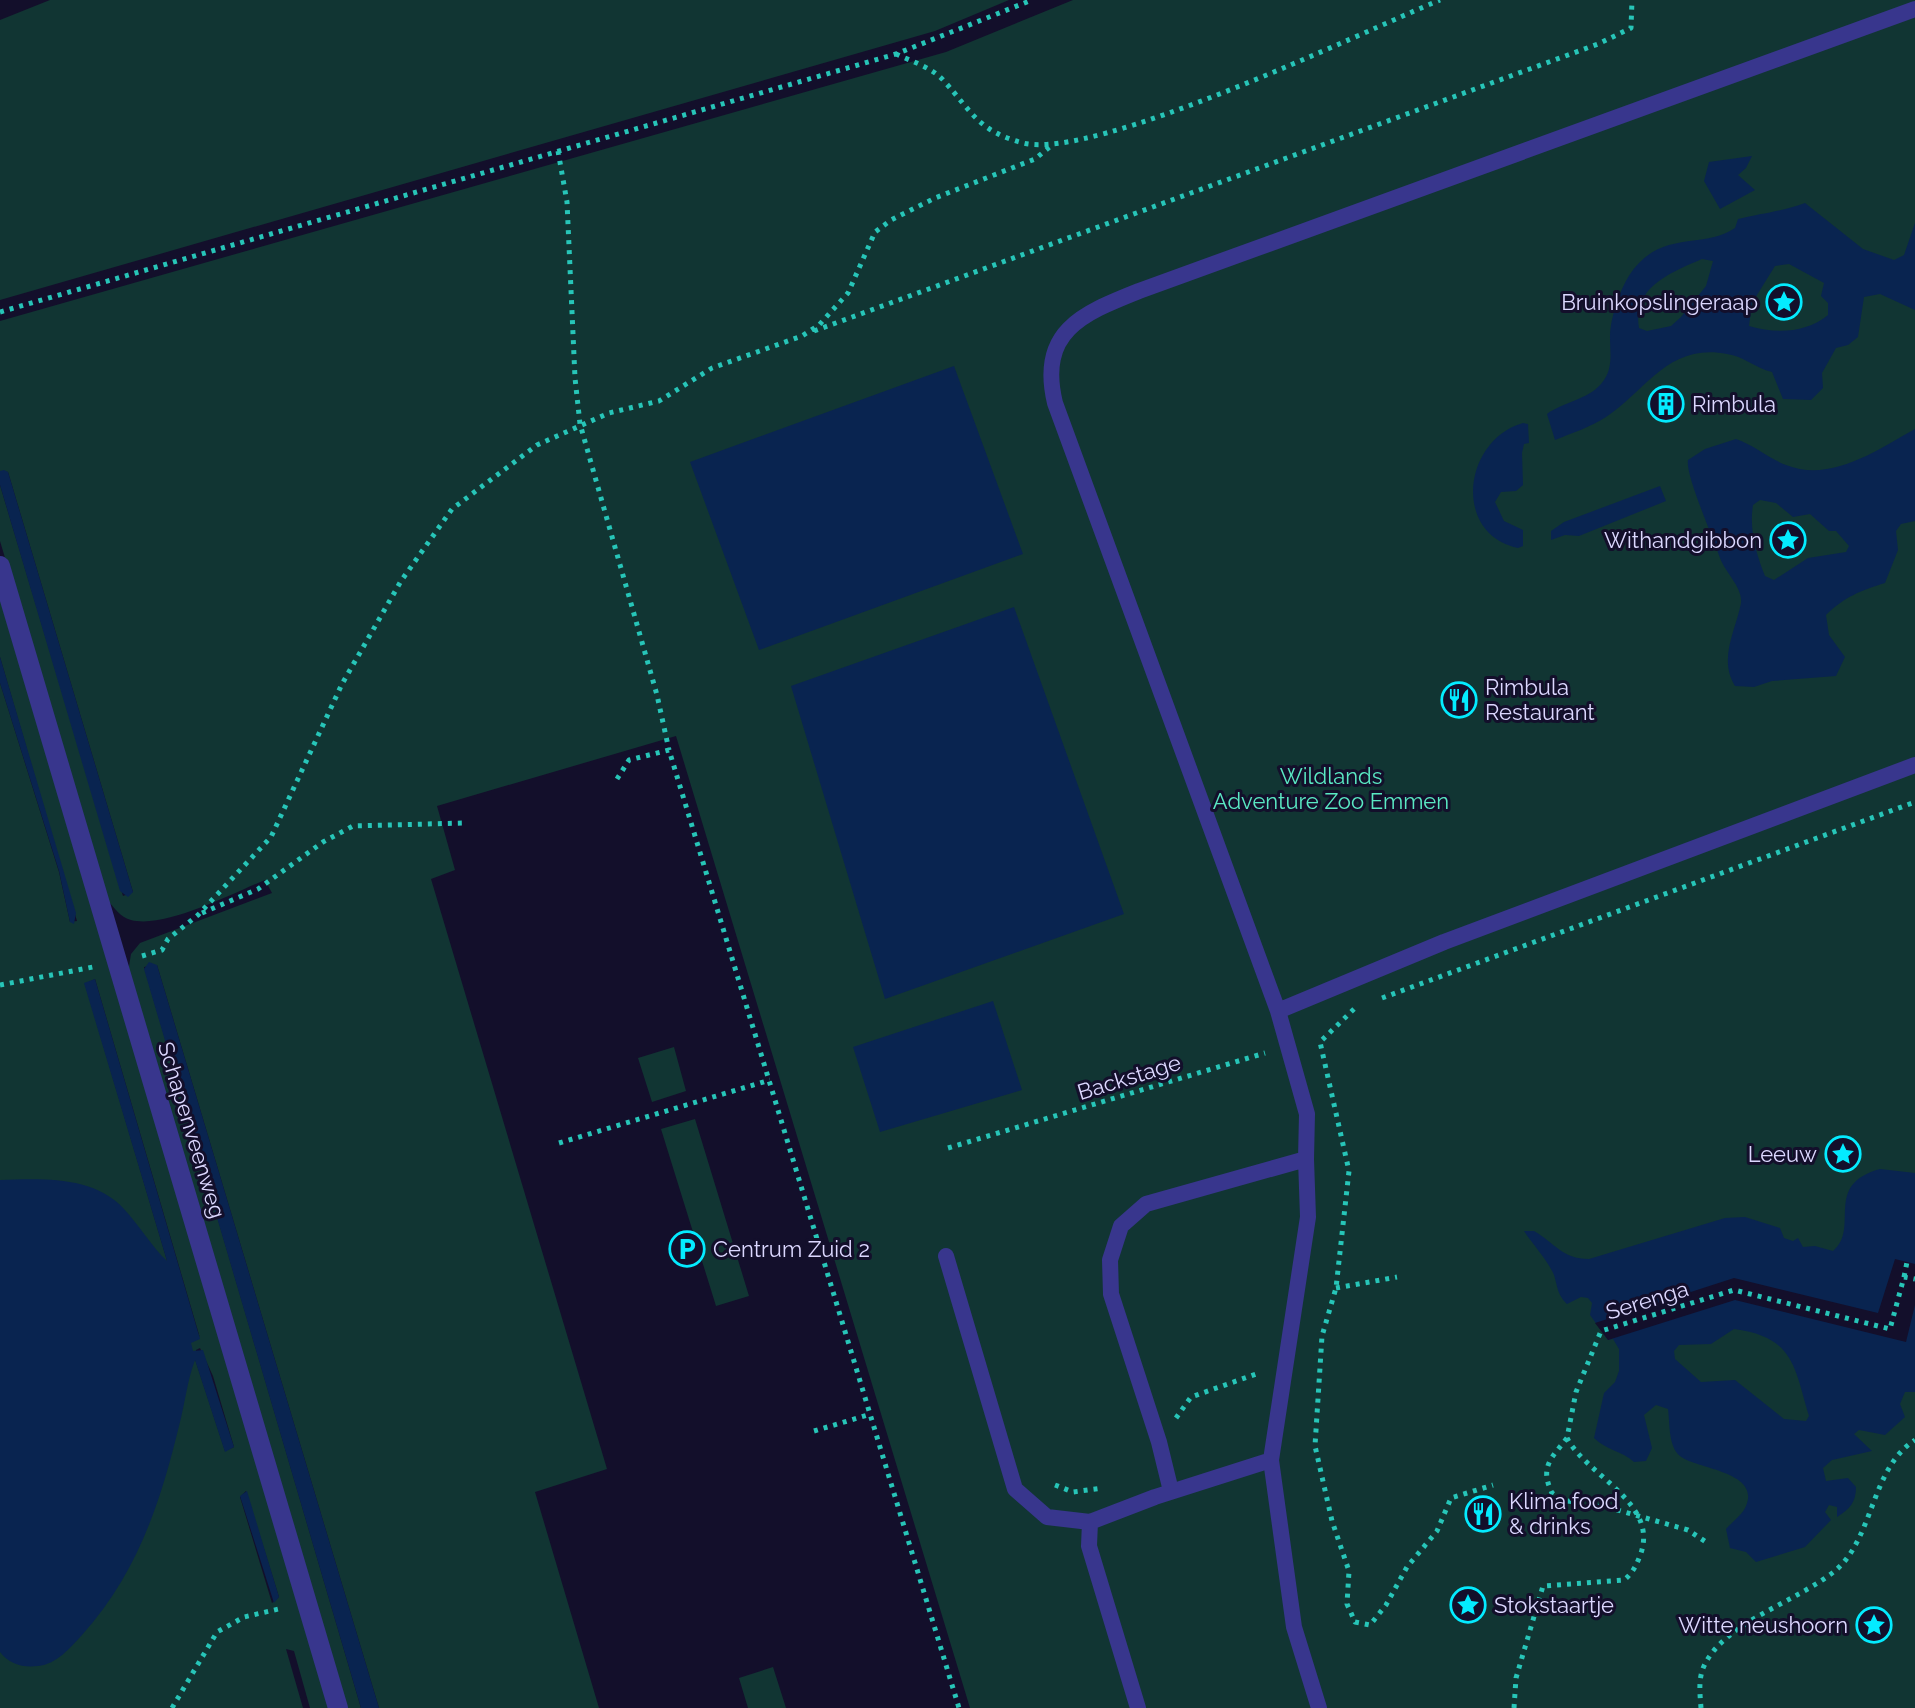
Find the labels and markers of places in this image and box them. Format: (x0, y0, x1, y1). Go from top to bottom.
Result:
place icon: Bruinkopslingeraap (1765, 283, 1803, 321)
place label: Bruinkopslingeraap (1561, 289, 1758, 315)
building icon: Rimbula (1647, 385, 1685, 423)
place label: Rimbula (1692, 391, 1776, 417)
place icon: Withandgibbon (1769, 521, 1807, 559)
place label: Withandgibbon (1604, 527, 1762, 553)
place label: Rimbula Restaurant (1485, 674, 1595, 725)
restaurant icon: Rimbula Restaurant (1440, 681, 1478, 719)
place icon: Leeuw (1824, 1135, 1862, 1173)
place label: Leeuw (1748, 1141, 1817, 1167)
parking icon: Centrum Zuid 2 (668, 1230, 706, 1268)
place label: Centrum Zuid 2 (713, 1236, 870, 1262)
place label: Klima food & drinks (1509, 1488, 1619, 1539)
restaurant icon: Klima food & drinks (1464, 1495, 1502, 1533)
place icon: Stokstaartje (1449, 1586, 1487, 1624)
place label: Stokstaartje (1494, 1592, 1614, 1618)
place icon: Witte neushoorn (1855, 1606, 1893, 1644)
place label: Witte neushoorn (1678, 1612, 1848, 1638)

